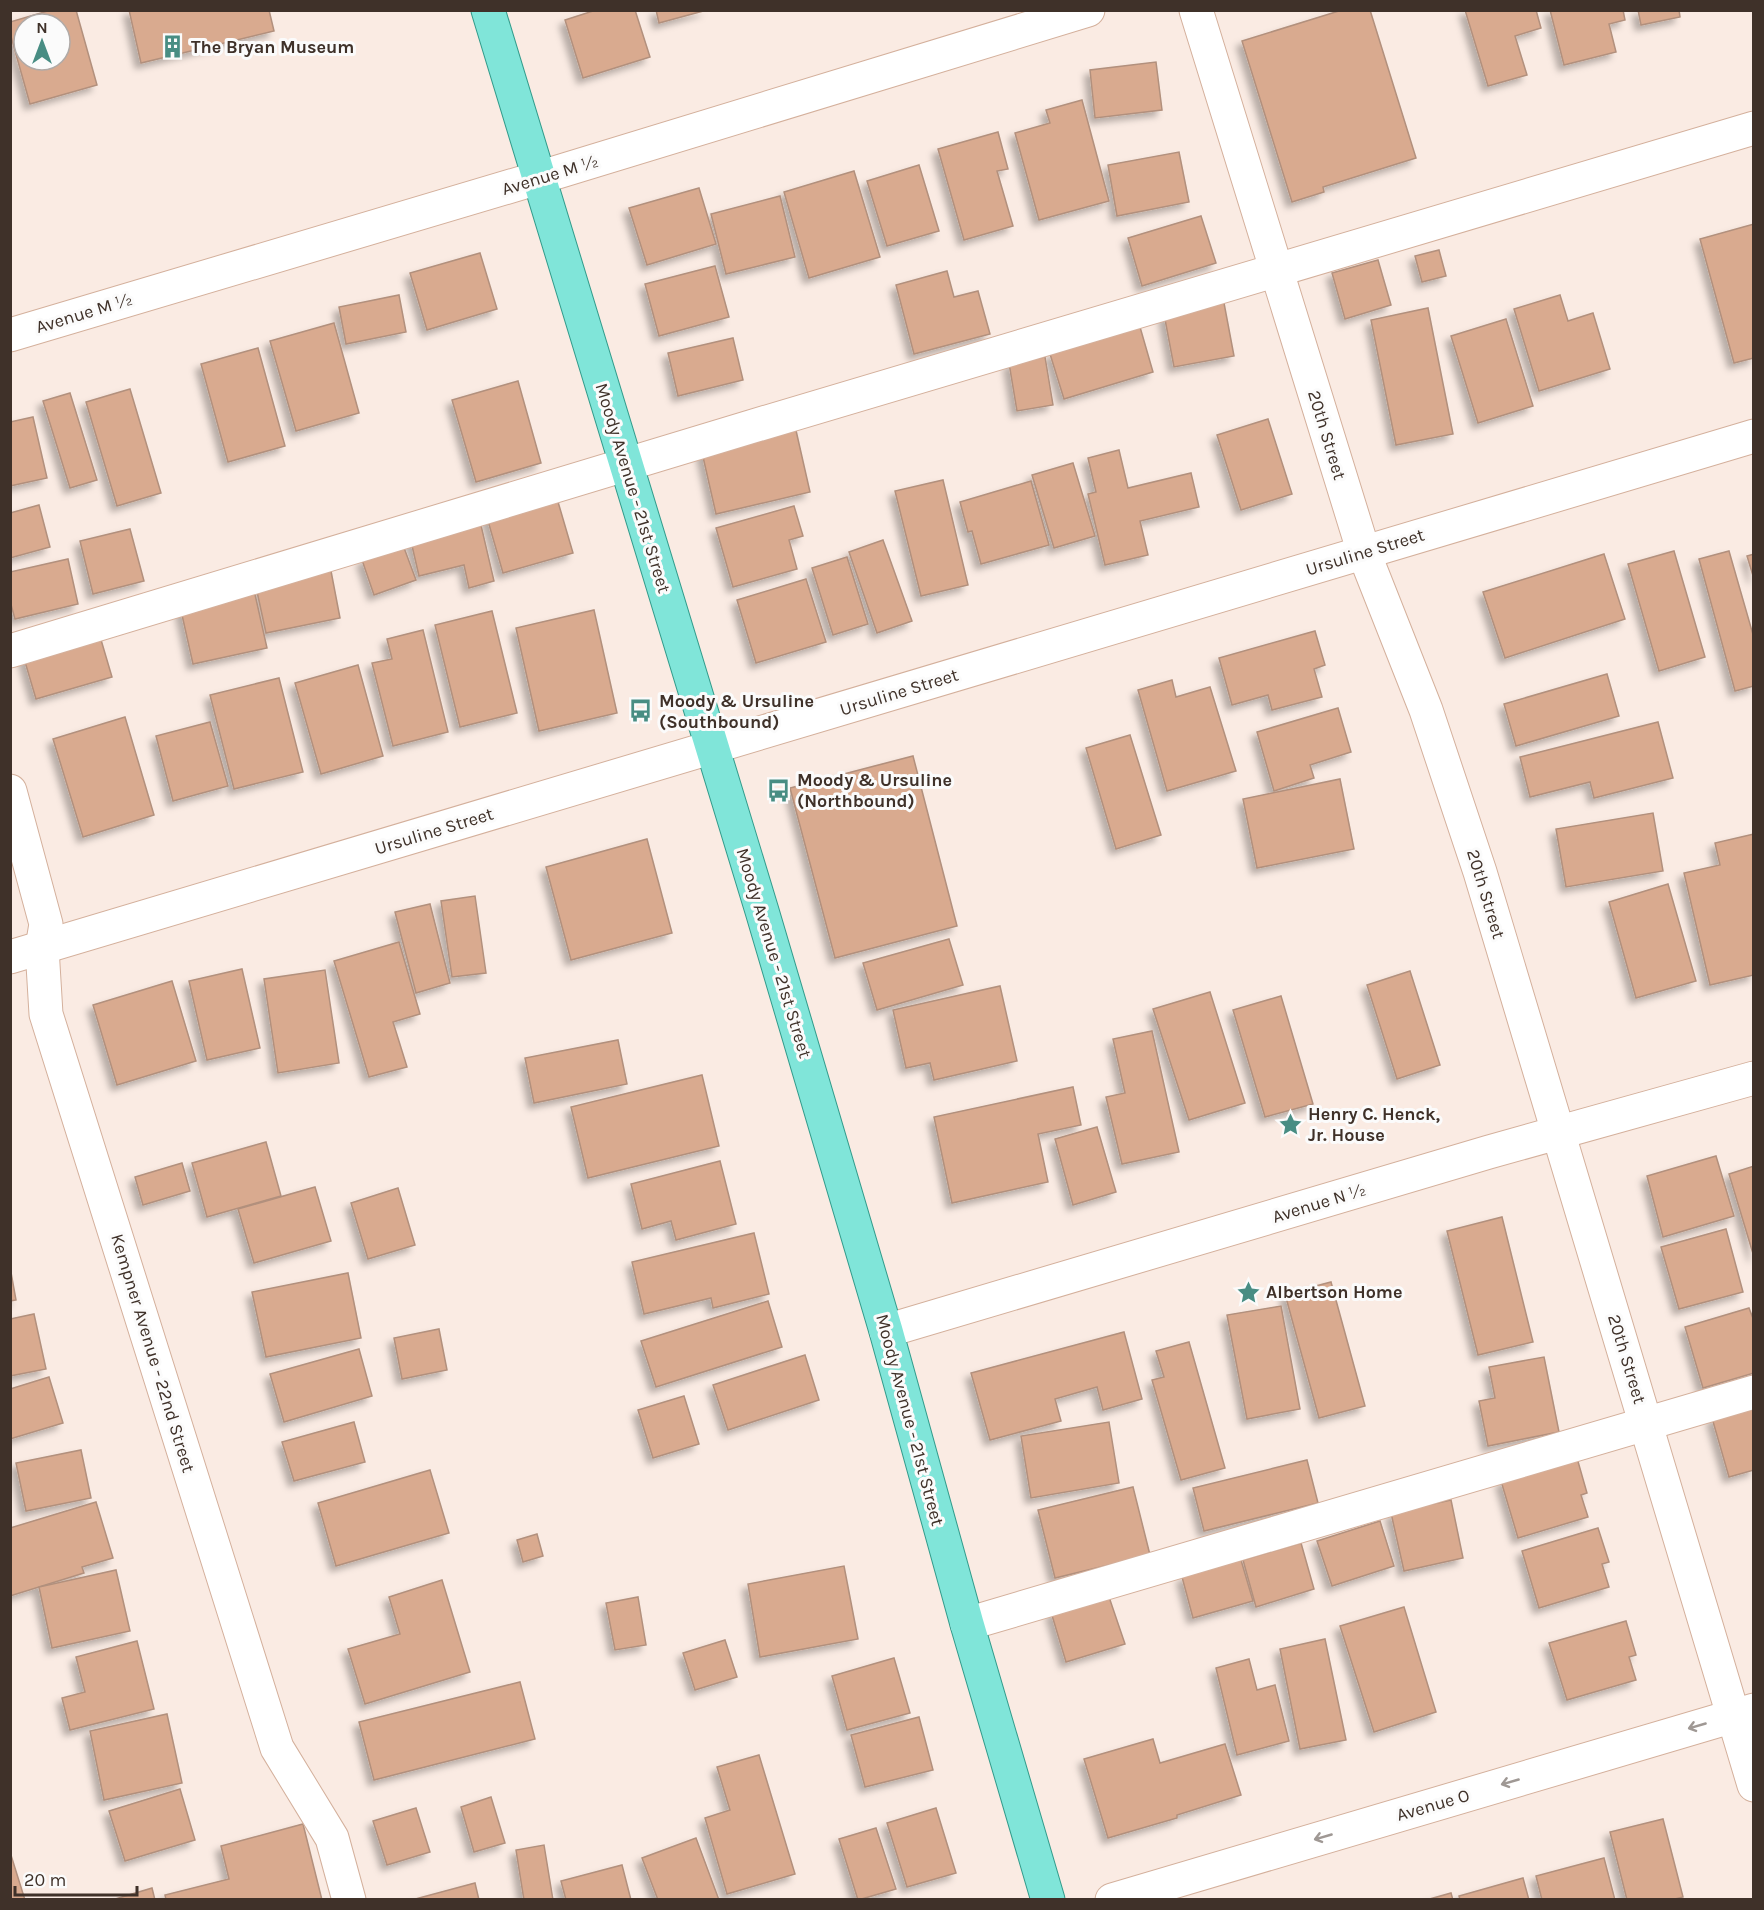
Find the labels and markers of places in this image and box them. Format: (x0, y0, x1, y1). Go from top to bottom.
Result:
building icon: The Bryan Museum (160, 34, 186, 60)
place label: The Bryan Museum (191, 36, 354, 58)
place label: Moody & Ursuline (Southbound) (659, 690, 814, 733)
bus stop icon: Moody & Ursuline (Southbound) (628, 698, 654, 724)
place label: Moody & Ursuline (Northbound) (797, 769, 952, 812)
bus stop icon: Moody & Ursuline (Northbound) (766, 777, 792, 803)
place label: Henry C. Henck, Jr. House (1308, 1103, 1441, 1146)
place icon: Henry C. Henck, Jr. House (1277, 1111, 1303, 1137)
place icon: Albertson Home (1235, 1279, 1261, 1305)
place label: Albertson Home (1266, 1281, 1402, 1303)

